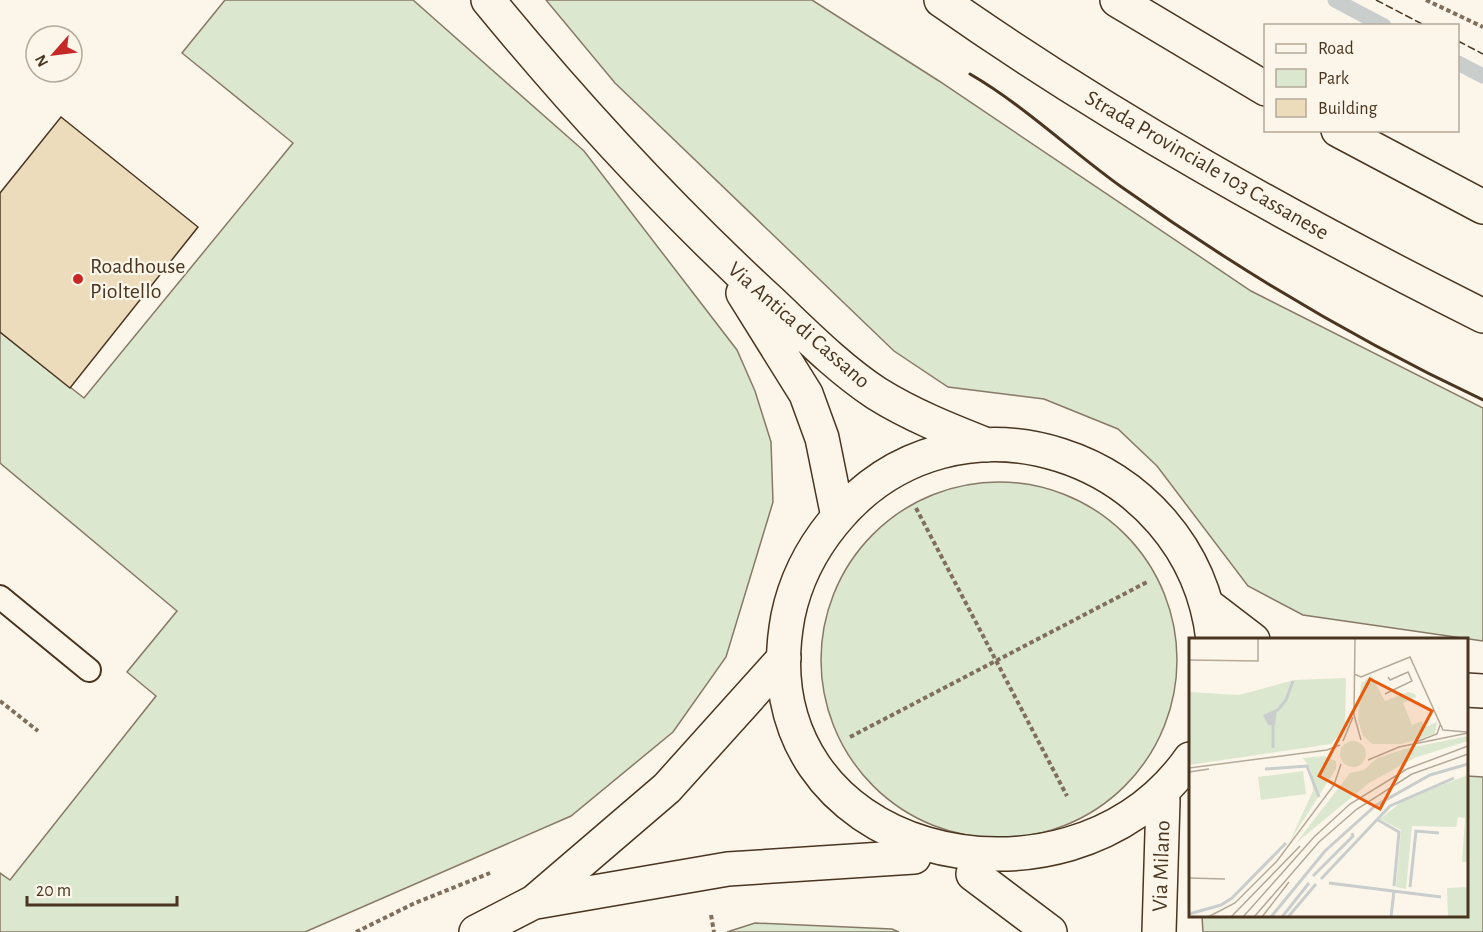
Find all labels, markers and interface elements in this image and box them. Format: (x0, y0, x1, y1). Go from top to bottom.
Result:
north arrow (24, 24, 84, 84)
legend (1264, 24, 1459, 132)
text: Road (1318, 40, 1354, 58)
text: N (32, 52, 51, 69)
text: Park (1318, 70, 1350, 88)
street label: Strada Provinciale 103 Cassanese (1082, 86, 1332, 244)
text: Building (1318, 100, 1378, 118)
place label: Roadhouse Pioltello (90, 255, 186, 302)
street label: Via Antica di Cassano (724, 258, 874, 392)
marker: Roadhouse Pioltello (71, 272, 85, 286)
inset map (1189, 638, 1468, 917)
street label: Via Milano (1148, 820, 1174, 912)
scale bar (27, 869, 177, 907)
text: 20 m (36, 882, 71, 900)

